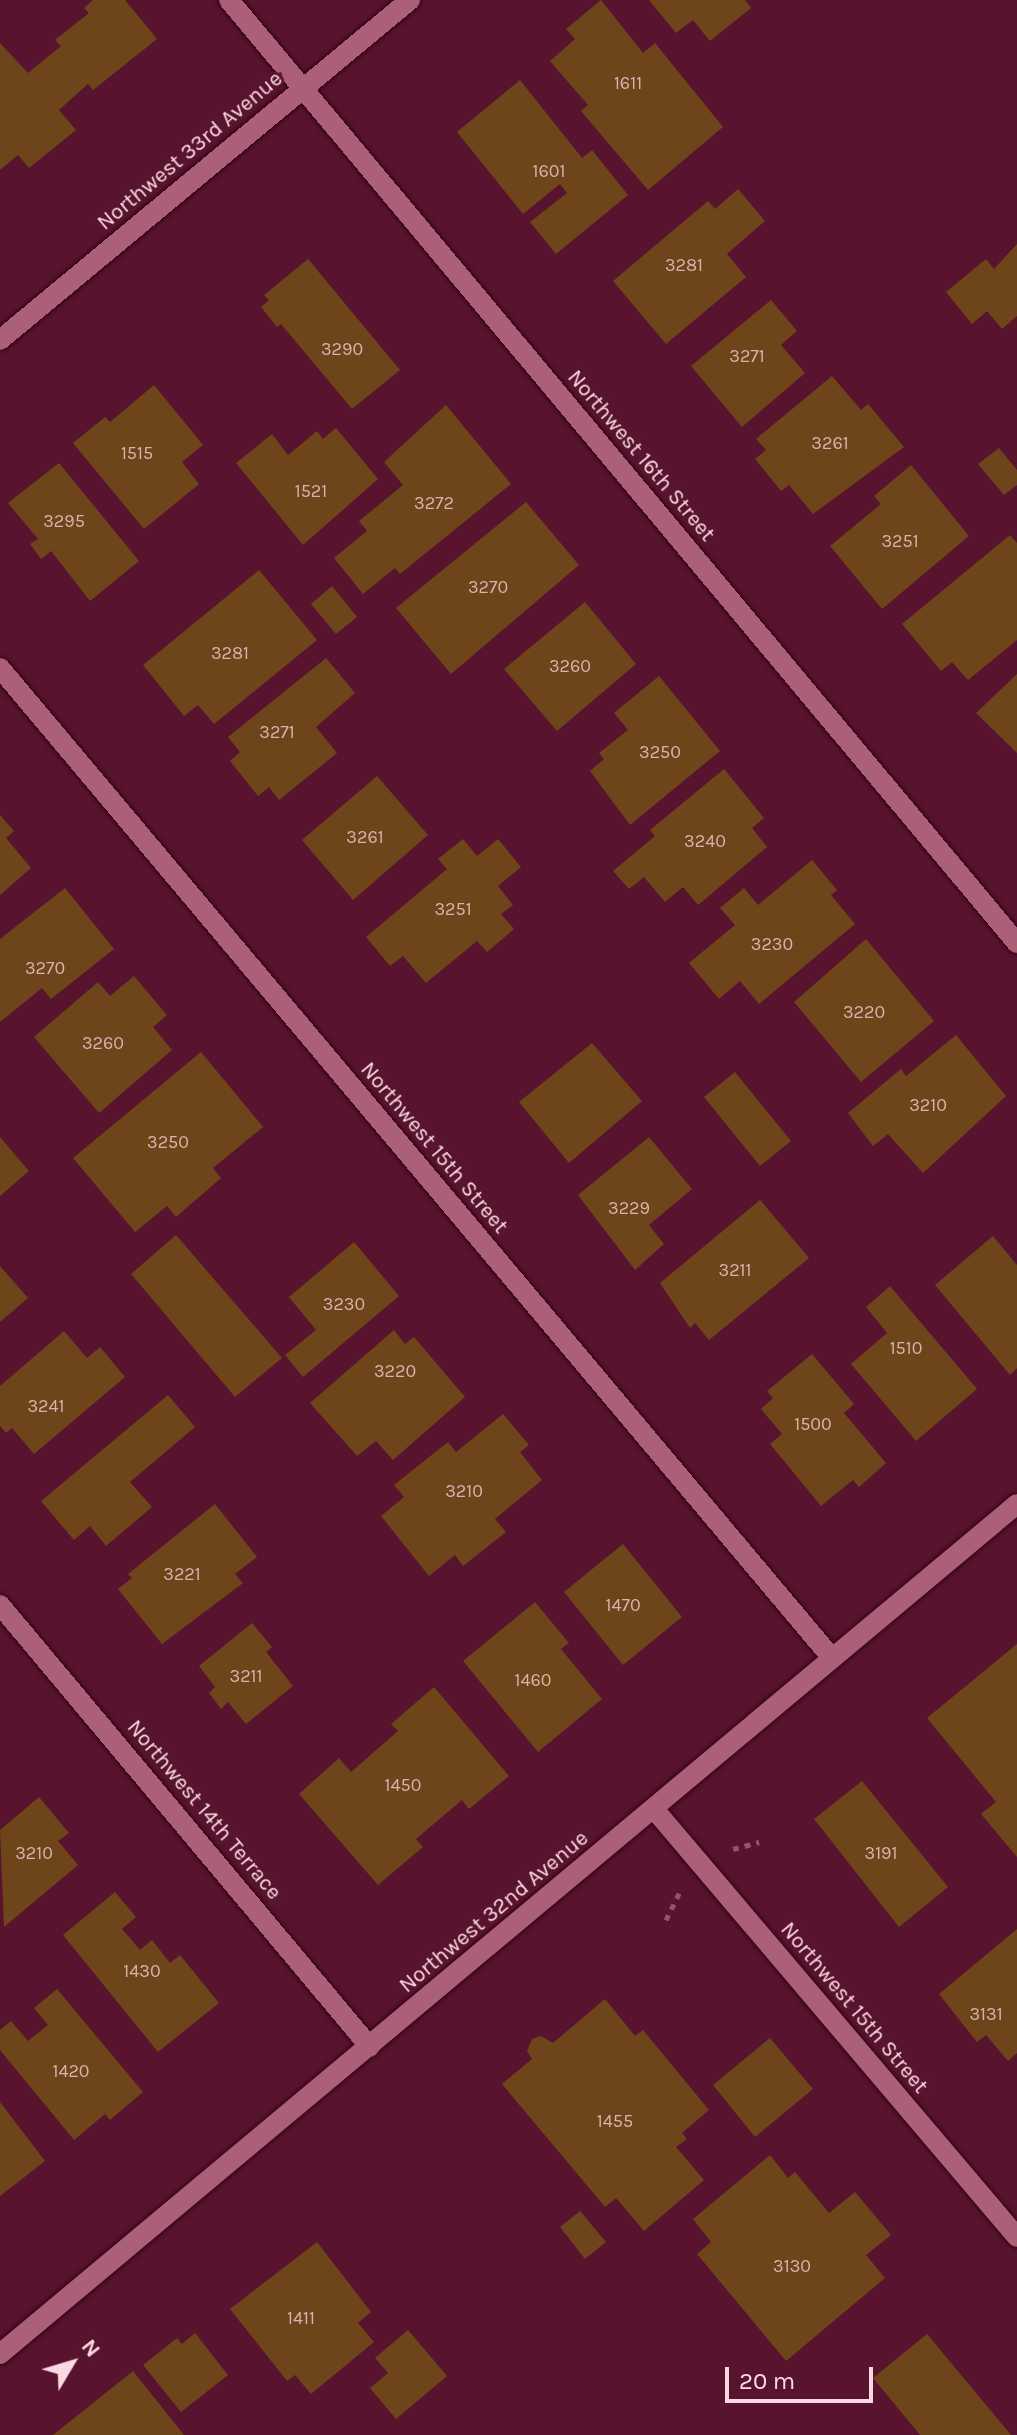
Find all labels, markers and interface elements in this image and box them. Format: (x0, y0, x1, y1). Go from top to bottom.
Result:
street label: Northwest 33rd Avenue (92, 66, 288, 236)
house number: 1611 (614, 72, 642, 94)
house number: 1601 (533, 160, 565, 182)
house number: 3281 (665, 254, 703, 276)
house number: 3290 (321, 338, 363, 360)
house number: 3271 (729, 345, 765, 367)
street label: Northwest 16th Street (562, 365, 720, 547)
house number: 3261 (811, 432, 849, 454)
house number: 1515 (121, 442, 153, 464)
house number: 1521 (295, 480, 327, 502)
house number: 3272 (414, 492, 454, 514)
house number: 3295 (43, 510, 85, 532)
house number: 3251 (881, 530, 919, 552)
house number: 3270 (468, 576, 508, 598)
house number: 3281 (211, 642, 249, 664)
house number: 3260 (549, 655, 591, 677)
house number: 3271 (259, 721, 295, 743)
house number: 3250 (639, 741, 681, 763)
house number: 3261 (346, 826, 384, 848)
house number: 3240 (684, 830, 726, 852)
house number: 3251 (434, 898, 472, 920)
house number: 3230 (751, 933, 793, 955)
house number: 3270 (25, 957, 65, 979)
house number: 3220 (843, 1001, 885, 1023)
house number: 3260 (82, 1032, 124, 1054)
street label: Northwest 15th Street (355, 1057, 513, 1239)
house number: 3210 (909, 1094, 947, 1116)
house number: 3250 (147, 1131, 189, 1153)
house number: 3229 (608, 1197, 650, 1219)
house number: 3211 (719, 1259, 751, 1281)
house number: 3230 (323, 1293, 365, 1315)
house number: 1510 (890, 1337, 922, 1359)
house number: 3220 (374, 1360, 416, 1382)
house number: 3241 (27, 1395, 65, 1417)
house number: 1500 (794, 1413, 832, 1435)
house number: 3210 (445, 1480, 483, 1502)
house number: 3221 (163, 1563, 201, 1585)
house number: 1470 (605, 1594, 641, 1616)
house number: 3211 (230, 1665, 262, 1687)
house number: 1460 (515, 1669, 551, 1691)
street label: Northwest 14th Terrace (121, 1715, 287, 1905)
house number: 1450 (385, 1774, 421, 1796)
street label: Northwest 32nd Avenue (394, 1825, 594, 1999)
house number: 3210 (15, 1842, 53, 1864)
house number: 3191 (865, 1842, 897, 1864)
street label: Northwest 15th Street (775, 1917, 933, 2099)
house number: 1430 (123, 1960, 161, 1982)
house number: 3131 (969, 2003, 1003, 2025)
house number: 1420 (52, 2060, 90, 2082)
house number: 1455 (597, 2110, 633, 2132)
house number: 3130 (773, 2255, 811, 2277)
house number: 1411 (287, 2307, 315, 2329)
north arrow (32, 2323, 112, 2403)
text: N (76, 2334, 106, 2362)
scale bar (729, 2351, 877, 2401)
text: 20 m (739, 2367, 795, 2395)

